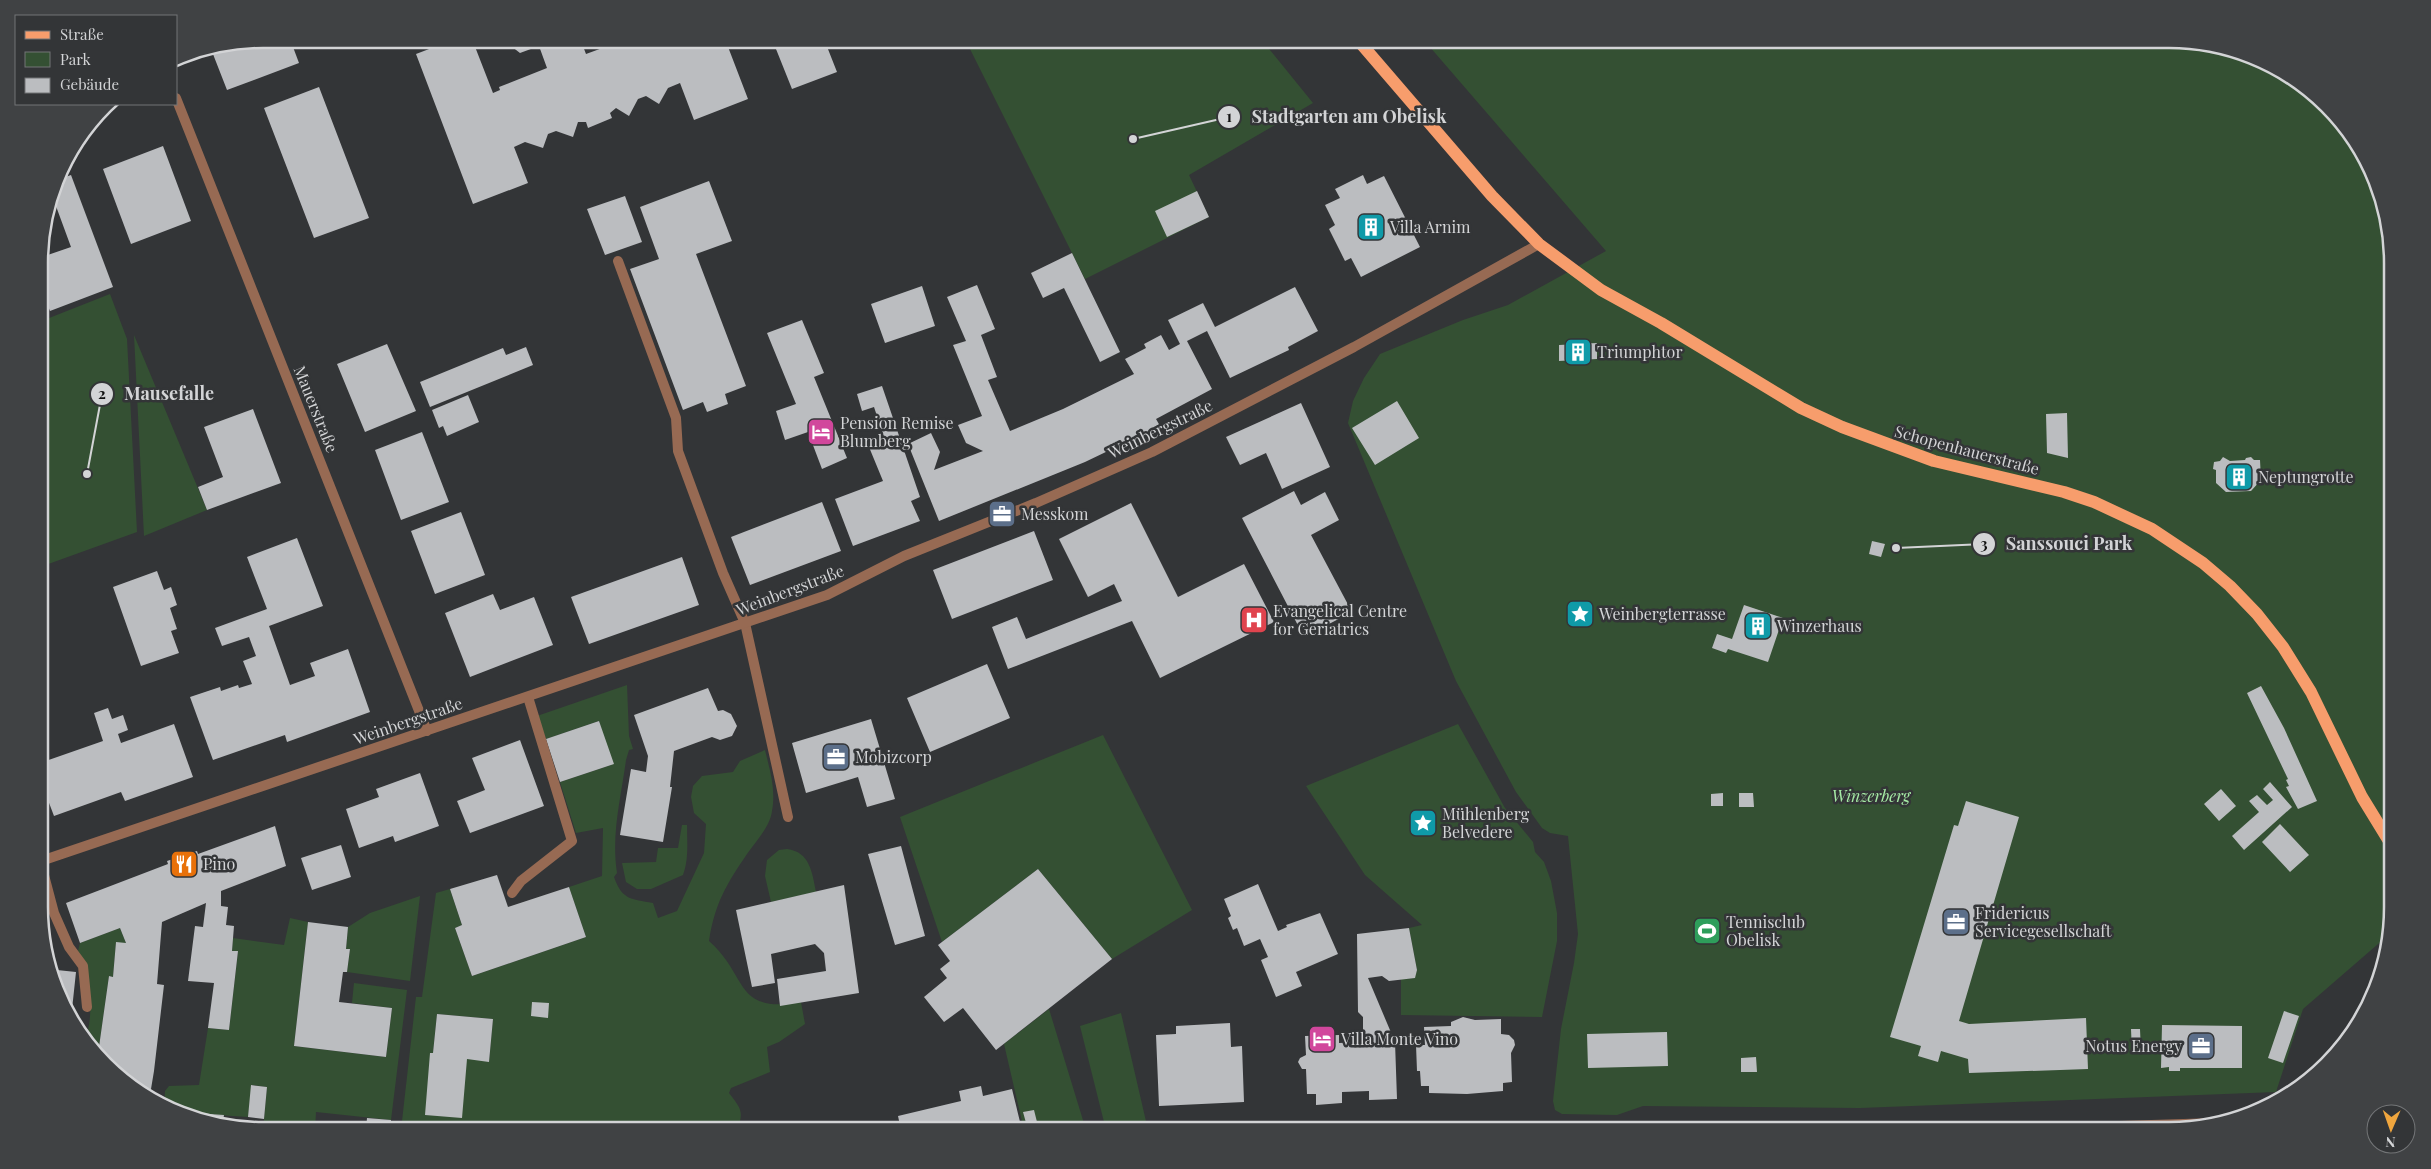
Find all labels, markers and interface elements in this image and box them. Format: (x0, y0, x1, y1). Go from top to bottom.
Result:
legend (15, 15, 178, 105)
text: Straße (60, 24, 104, 44)
text: Park (60, 49, 92, 69)
text: Gebäude (60, 74, 119, 94)
callout: Stadtgarten am Obelisk (1217, 101, 1457, 134)
text: Stadtgarten am Obelisk (1252, 104, 1447, 128)
text: 1 (1226, 106, 1232, 126)
building icon: Villa Arnim (1356, 212, 1386, 242)
place label: Villa Arnim (1389, 216, 1470, 237)
building icon: Triumphtor (1563, 337, 1593, 367)
place label: Triumphtor (1597, 341, 1683, 362)
street label: Mauerstraße (290, 362, 343, 455)
callout: Mausefalle (89, 378, 224, 411)
text: Mausefalle (124, 381, 214, 405)
text: 2 (98, 383, 106, 403)
street label: Weinbergstraße (1103, 394, 1215, 463)
place label: Pension Remise Blumberg (840, 412, 954, 451)
hotel icon: Pension Remise Blumberg (806, 417, 836, 447)
street label: Schopenhauerstraße (1893, 420, 2042, 479)
building icon: Neptungrotte (2224, 462, 2254, 492)
place label: Neptungrotte (2258, 466, 2354, 487)
office icon: Messkom (987, 499, 1017, 529)
place label: Messkom (1021, 503, 1088, 524)
callout: Sanssouci Park (1971, 527, 2143, 560)
text: Sanssouci Park (2006, 531, 2133, 555)
text: 3 (1980, 533, 1988, 553)
street label: Weinbergstraße (732, 559, 847, 620)
place icon: Weinbergterrasse (1565, 599, 1595, 629)
place label: Evangelical Centre for Geriatrics (1273, 600, 1407, 639)
place label: Weinbergterrasse (1598, 603, 1726, 624)
hospital icon: Evangelical Centre for Geriatrics (1239, 605, 1269, 635)
building icon: Winzerhaus (1743, 611, 1773, 641)
place label: Winzerhaus (1776, 615, 1862, 636)
street label: Weinbergstraße (350, 692, 465, 749)
office icon: Mobizcorp (821, 742, 851, 772)
place label: Mobizcorp (855, 746, 932, 767)
park label: Winzerberg (1832, 785, 1912, 806)
place label: Mühlenberg Belvedere (1442, 803, 1530, 842)
place icon: Mühlenberg Belvedere (1408, 808, 1438, 838)
restaurant icon: Pino (169, 849, 199, 879)
place label: Pino (203, 853, 236, 874)
place label: Fridericus Servicegesellschaft (1975, 902, 2112, 941)
office icon: Fridericus Servicegesellschaft (1941, 907, 1971, 937)
place label: Tennisclub Obelisk (1726, 911, 1805, 950)
sports icon: Tennisclub Obelisk (1692, 916, 1722, 946)
hotel icon: Villa Monte Vino (1307, 1024, 1337, 1054)
place label: Villa Monte Vino (1340, 1028, 1458, 1049)
office icon: Notus Energy (2186, 1031, 2216, 1061)
place label: Notus Energy (2085, 1035, 2182, 1056)
north arrow (2366, 1104, 2416, 1154)
text: N (2385, 1133, 2396, 1152)

